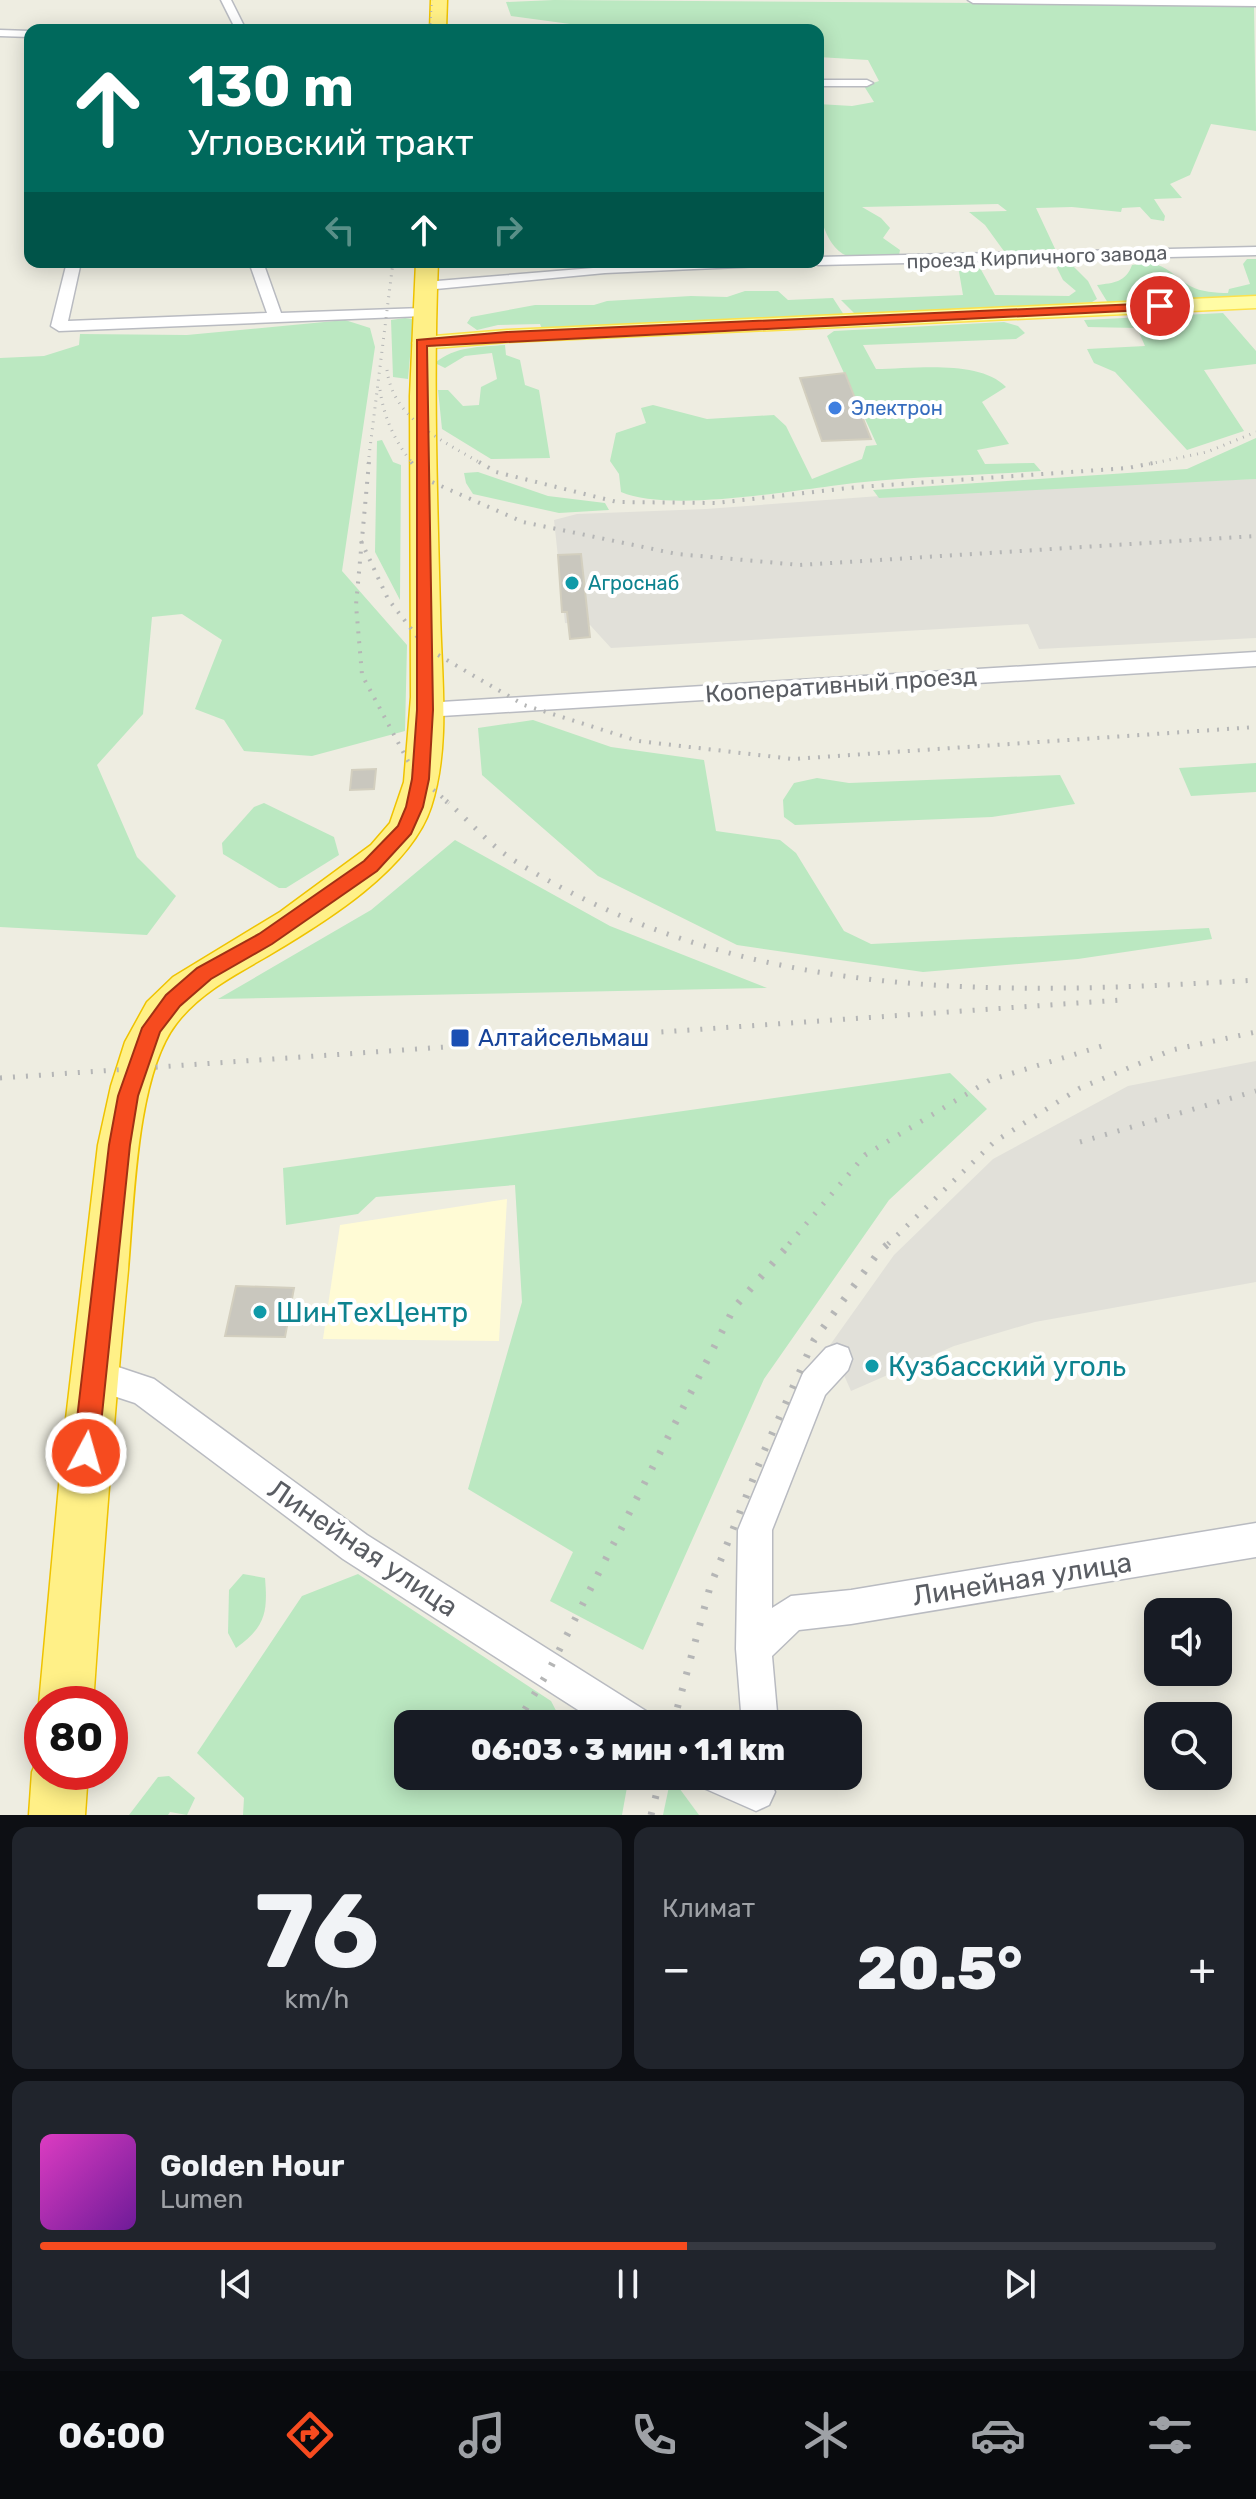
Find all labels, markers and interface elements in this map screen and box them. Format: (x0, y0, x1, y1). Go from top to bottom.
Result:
text: 130 m (188, 54, 354, 120)
icon: ahead (56, 56, 160, 160)
text: Угловский тракт (188, 121, 473, 164)
icon: left (318, 208, 362, 252)
icon: ahead (402, 208, 446, 252)
icon: right (486, 208, 530, 252)
street label: проезд Кирпичного завода (906, 240, 1168, 274)
pin (1126, 272, 1194, 340)
icon: arrive (1138, 284, 1182, 328)
place label: Электрон (851, 396, 943, 420)
marker: Электрон (826, 399, 844, 417)
place label: Агроснаб (588, 571, 679, 595)
marker: Агроснаб (563, 574, 581, 592)
street label: Кооперативный проезд (704, 662, 978, 708)
place label: Алтайсельмаш (478, 1024, 649, 1052)
marker: Алтайсельмаш (449, 1027, 471, 1049)
place label: ШинТехЦентр (276, 1296, 468, 1329)
marker: ШинТехЦентр (251, 1303, 269, 1321)
place label: Кузбасский уголь (888, 1350, 1126, 1383)
marker: Кузбасский уголь (863, 1357, 881, 1375)
position arrow (44, 1411, 128, 1495)
street label: Линейная улица (262, 1472, 464, 1624)
street label: Линейная улица (910, 1545, 1134, 1613)
map controls (1144, 1598, 1232, 1790)
button: sound (1144, 1598, 1232, 1686)
speed limit sign: 80 (24, 1686, 128, 1790)
button: search (1144, 1702, 1232, 1790)
text: 06:03 · 3 мин · 1.1 km (471, 1732, 785, 1768)
text: 76 (255, 1870, 379, 1993)
text: Климат (662, 1893, 755, 1924)
text: 20.5° (857, 1933, 1022, 2004)
text: − (662, 1943, 691, 1995)
text: + (1189, 1943, 1216, 1995)
text: km/h (285, 1984, 349, 2015)
text: Golden Hour (160, 2148, 344, 2184)
text: Lumen (160, 2184, 243, 2215)
icon: previous (214, 2262, 258, 2306)
icon: pause (606, 2262, 650, 2306)
icon: next (998, 2262, 1042, 2306)
icon: directions (282, 2407, 338, 2463)
icon: music (454, 2407, 510, 2463)
icon: phone (626, 2407, 682, 2463)
icon: climate (798, 2407, 854, 2463)
icon: car (970, 2407, 1026, 2463)
icon: filters (1142, 2407, 1198, 2463)
text: 06:00 (58, 2414, 165, 2457)

